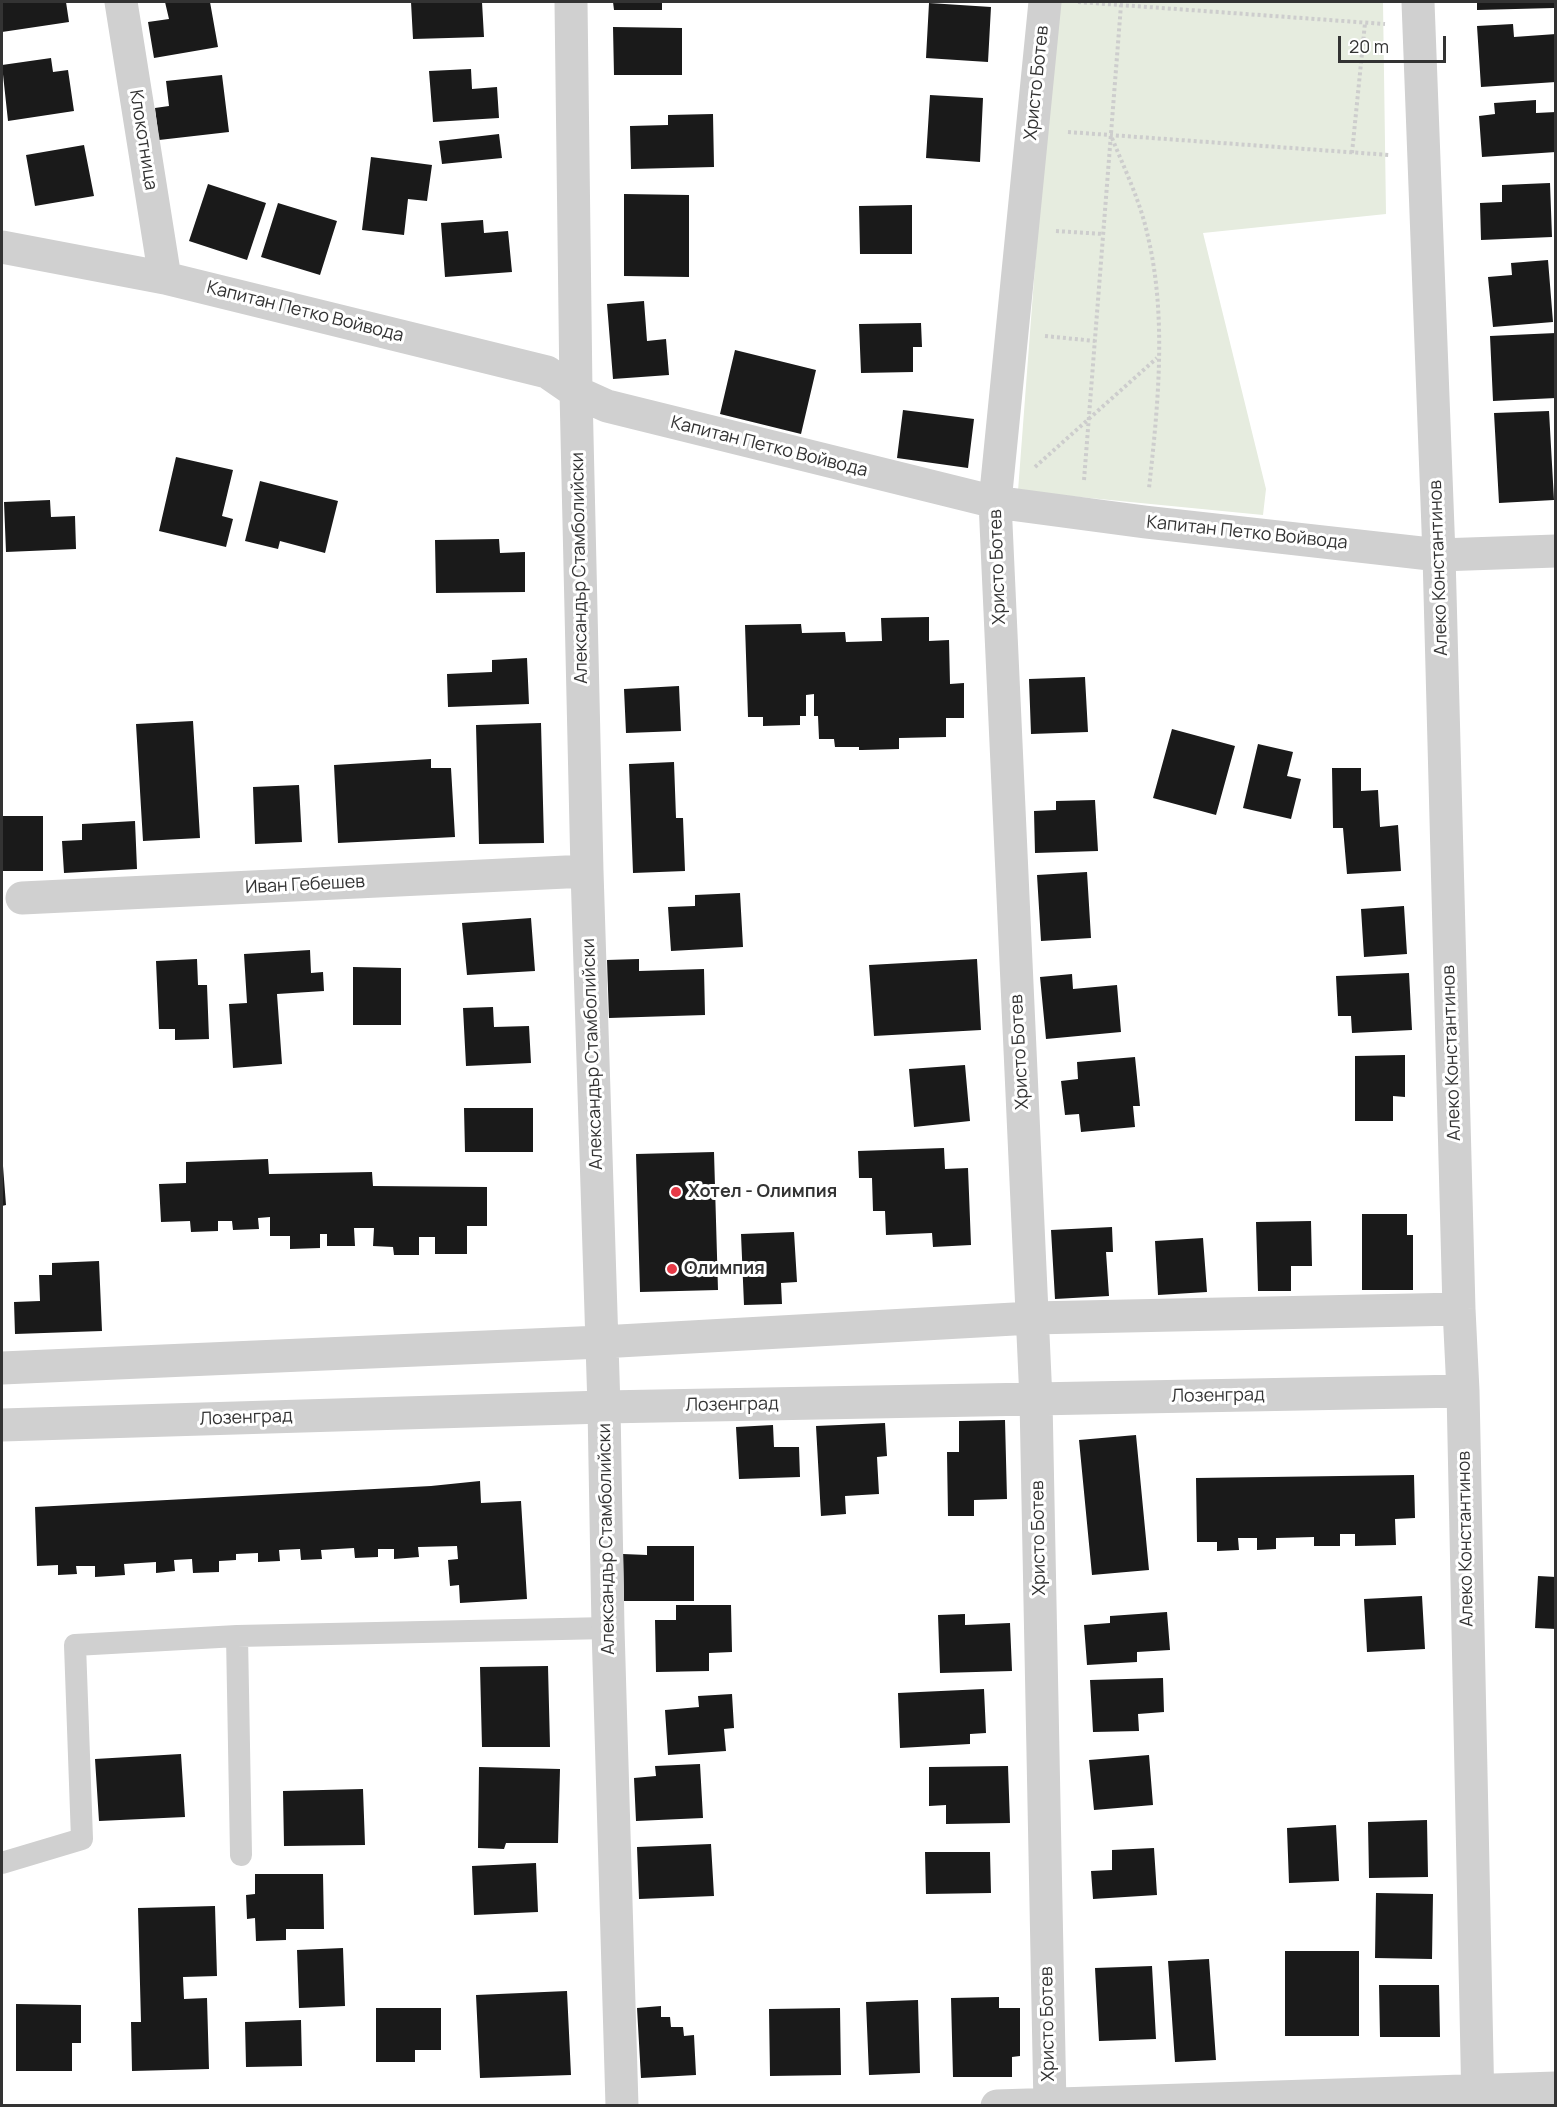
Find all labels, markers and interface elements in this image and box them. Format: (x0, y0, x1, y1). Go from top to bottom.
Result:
scale bar (1341, 24, 1449, 62)
street label: Христо Ботев (1020, 25, 1054, 141)
text: 20 m (1349, 34, 1389, 58)
street label: Клокотница (124, 88, 162, 192)
street label: Капитан Петко Войвода (204, 277, 406, 347)
street label: Капитан Петко Войвода (668, 412, 870, 482)
street label: Александър Стамболийски (567, 452, 593, 684)
street label: Алеко Константинов (1425, 480, 1453, 656)
street label: Христо Ботев (985, 509, 1011, 625)
street label: Капитан Петко Войвода (1145, 512, 1349, 554)
street label: Иван Гебешев (245, 871, 365, 899)
street label: Александър Стамболийски (578, 938, 608, 1170)
street label: Алеко Константинов (1438, 965, 1466, 1141)
street label: Христо Ботев (1006, 994, 1034, 1110)
place label: Хотел - Олимпия (688, 1181, 837, 1203)
marker: Хотел - Олимпия (669, 1185, 683, 1199)
place label: Олимпия (684, 1258, 765, 1280)
marker: Олимпия (665, 1262, 679, 1276)
street label: Лозенград (1171, 1384, 1265, 1408)
street label: Лозенград (685, 1393, 779, 1417)
street label: Лозенград (199, 1406, 293, 1430)
street label: Александър Стамболийски (594, 1423, 620, 1655)
street label: Алеко Константинов (1454, 1451, 1478, 1627)
street label: Христо Ботев (1027, 1480, 1051, 1596)
street label: Христо Ботев (1036, 1966, 1060, 2082)

